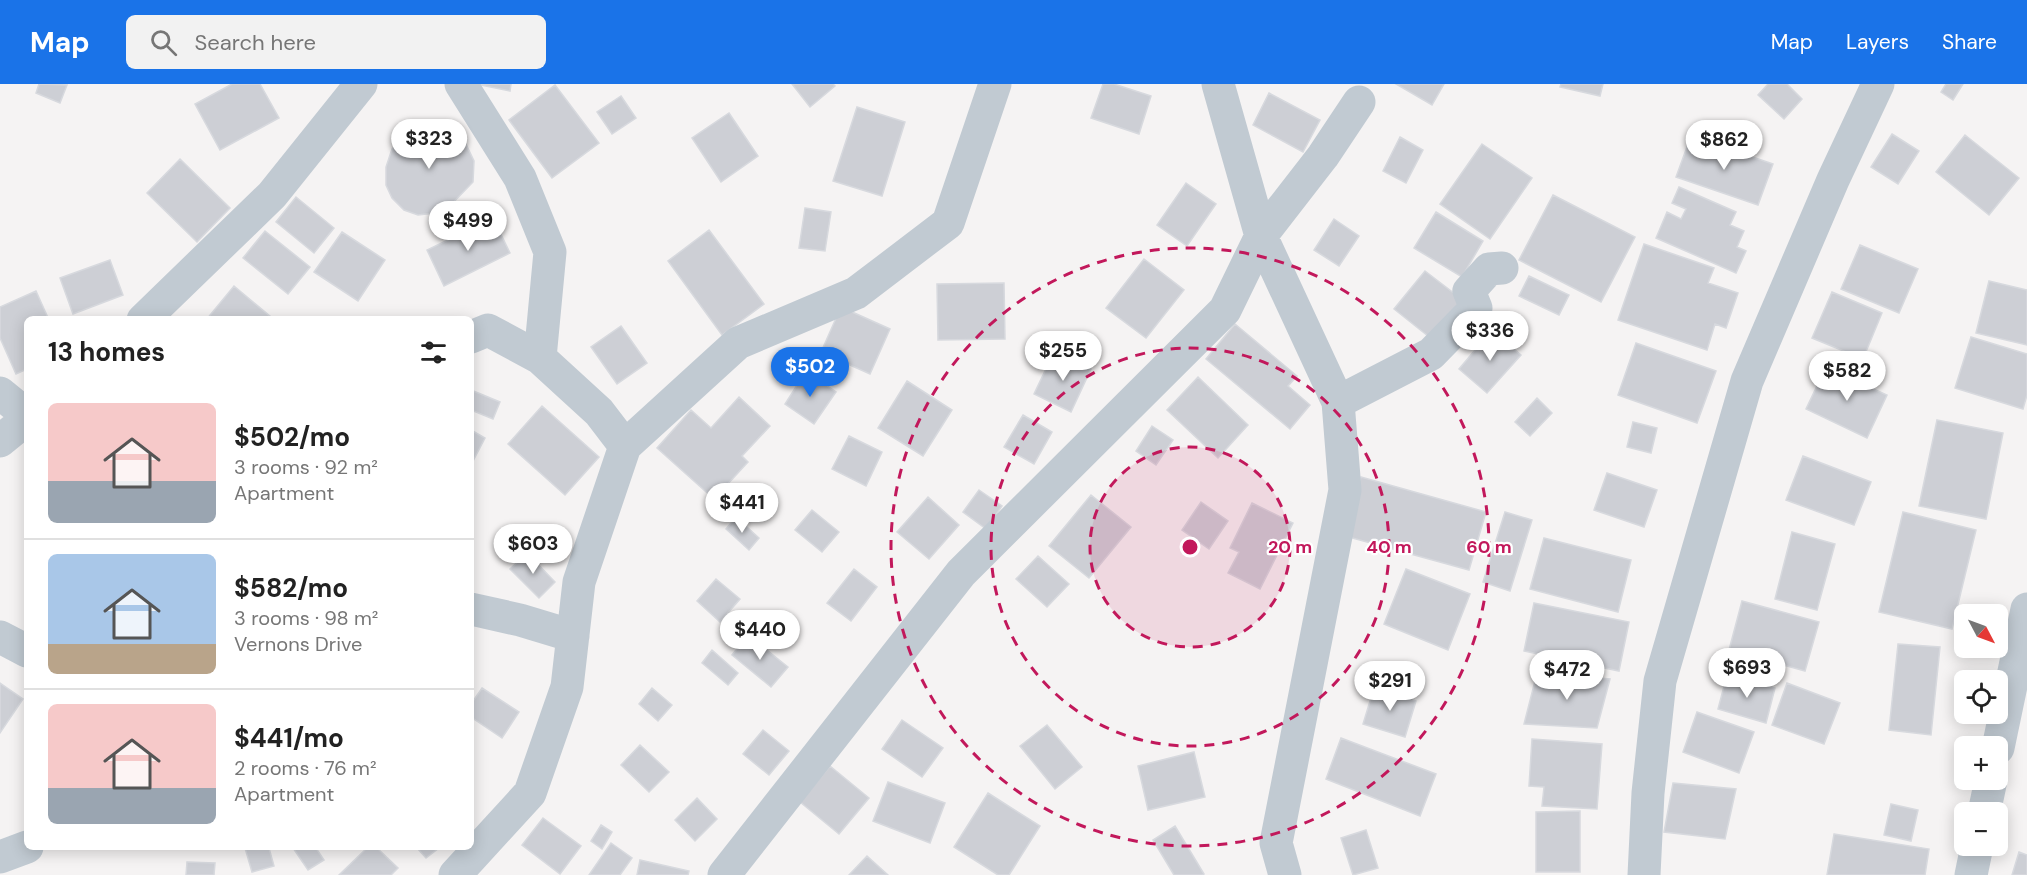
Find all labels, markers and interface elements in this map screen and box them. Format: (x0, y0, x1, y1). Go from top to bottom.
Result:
search box (126, 15, 546, 69)
text: Map (30, 24, 90, 61)
icon: search (147, 26, 180, 59)
text: Search here (195, 28, 316, 57)
text: Map (1771, 28, 1813, 56)
text: Layers (1846, 28, 1909, 56)
text: Share (1942, 28, 1997, 56)
pin: $323 (393, 119, 465, 170)
pin: $862 (1688, 120, 1760, 171)
text: $323 (405, 125, 453, 151)
text: $862 (1700, 126, 1748, 152)
pin: $499 (432, 201, 504, 252)
text: $499 (443, 207, 493, 233)
pin: $336 (1454, 311, 1526, 362)
text: $336 (1466, 317, 1514, 343)
pin: $255 (1027, 331, 1099, 382)
text: 13 homes (48, 335, 165, 369)
icon: filters (417, 336, 450, 369)
text: $255 (1039, 337, 1087, 363)
pin: $502 (774, 347, 846, 398)
pin: $582 (1811, 351, 1883, 402)
text: $502 (785, 353, 835, 379)
text: $582 (1823, 357, 1871, 383)
text: $502/mo (234, 420, 350, 454)
icon: home (96, 427, 168, 499)
text: 3 rooms · 92 m² (234, 454, 378, 480)
text: Apartment (234, 480, 334, 506)
pin: $441 (706, 483, 778, 534)
text: $441 (719, 489, 765, 515)
pin: $603 (497, 524, 569, 575)
text: $603 (508, 530, 558, 556)
text: 20 m (1268, 535, 1312, 559)
text: 40 m (1366, 535, 1412, 559)
text: 60 m (1466, 535, 1512, 559)
centre of rings (1180, 537, 1200, 557)
text: $582/mo (234, 571, 348, 605)
icon: home (96, 578, 168, 650)
north arrow (1954, 604, 2008, 658)
map controls (1954, 604, 2008, 856)
text: 3 rooms · 98 m² (234, 605, 378, 631)
pin: $440 (724, 610, 796, 661)
text: $440 (734, 616, 786, 642)
text: Vernons Drive (234, 631, 362, 657)
pin: $693 (1711, 648, 1783, 699)
pin: $472 (1531, 650, 1603, 701)
text: $693 (1723, 654, 1771, 680)
text: $472 (1543, 656, 1591, 682)
pin: $291 (1354, 661, 1426, 712)
text: $291 (1368, 667, 1412, 693)
button: locate (1954, 670, 2008, 724)
text: $441/mo (234, 721, 344, 755)
icon: home (96, 728, 168, 800)
button: + (1954, 736, 2008, 790)
text: 2 rooms · 76 m² (234, 755, 377, 781)
text: Apartment (234, 781, 334, 807)
button: − (1954, 802, 2008, 856)

